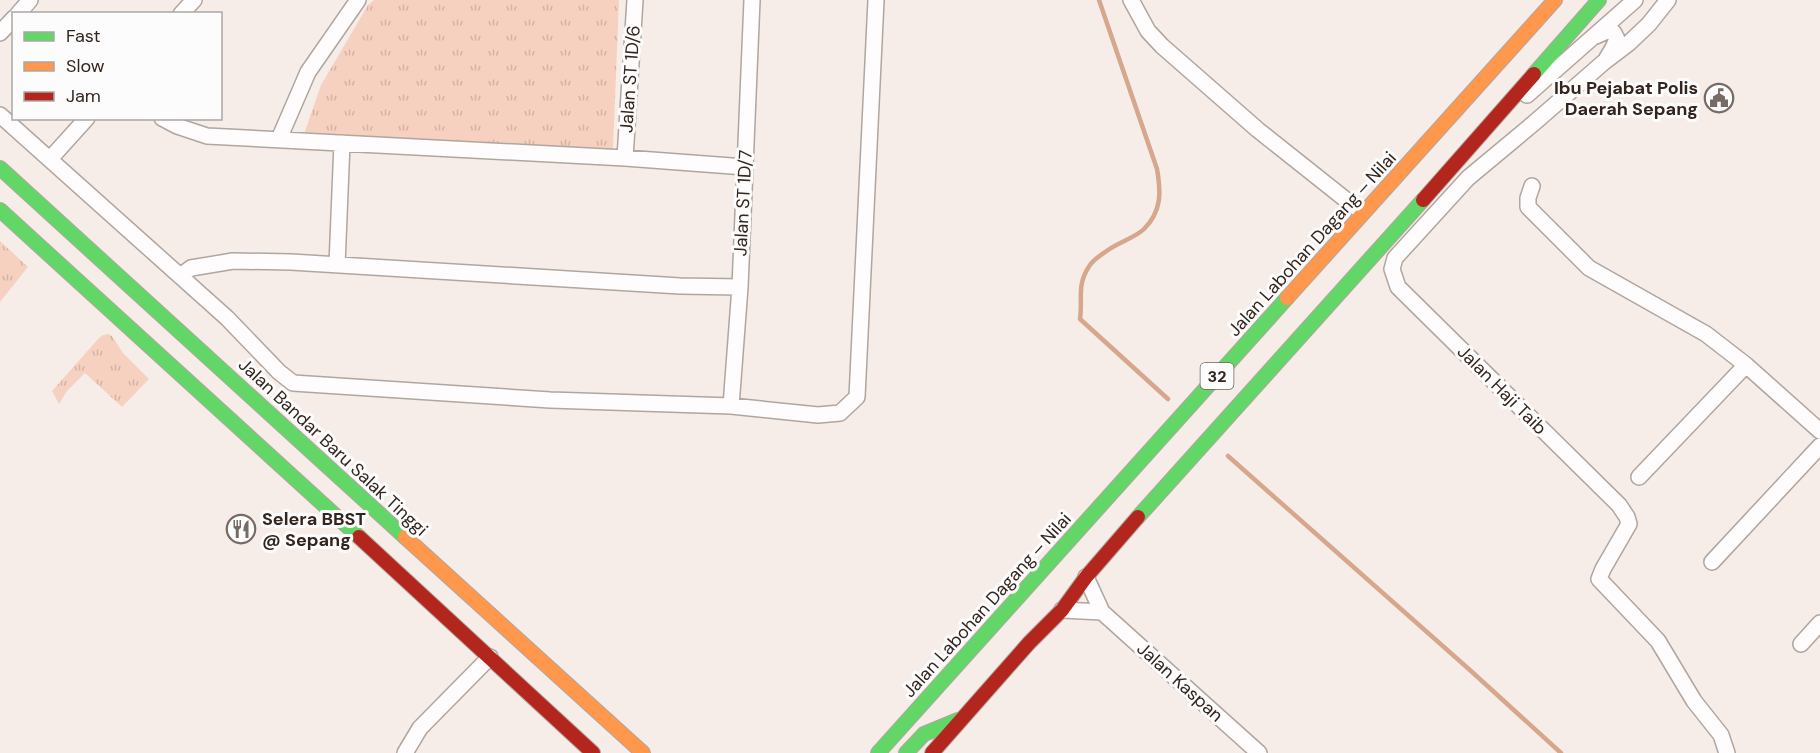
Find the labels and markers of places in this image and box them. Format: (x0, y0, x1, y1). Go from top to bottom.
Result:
place label: Ibu Pejabat Polis Daerah Sepang (1554, 76, 1698, 121)
public building icon: Ibu Pejabat Polis Daerah Sepang (1703, 82, 1735, 114)
place label: Selera BBST @ Sepang (262, 507, 366, 552)
restaurant icon: Selera BBST @ Sepang (225, 513, 257, 545)

